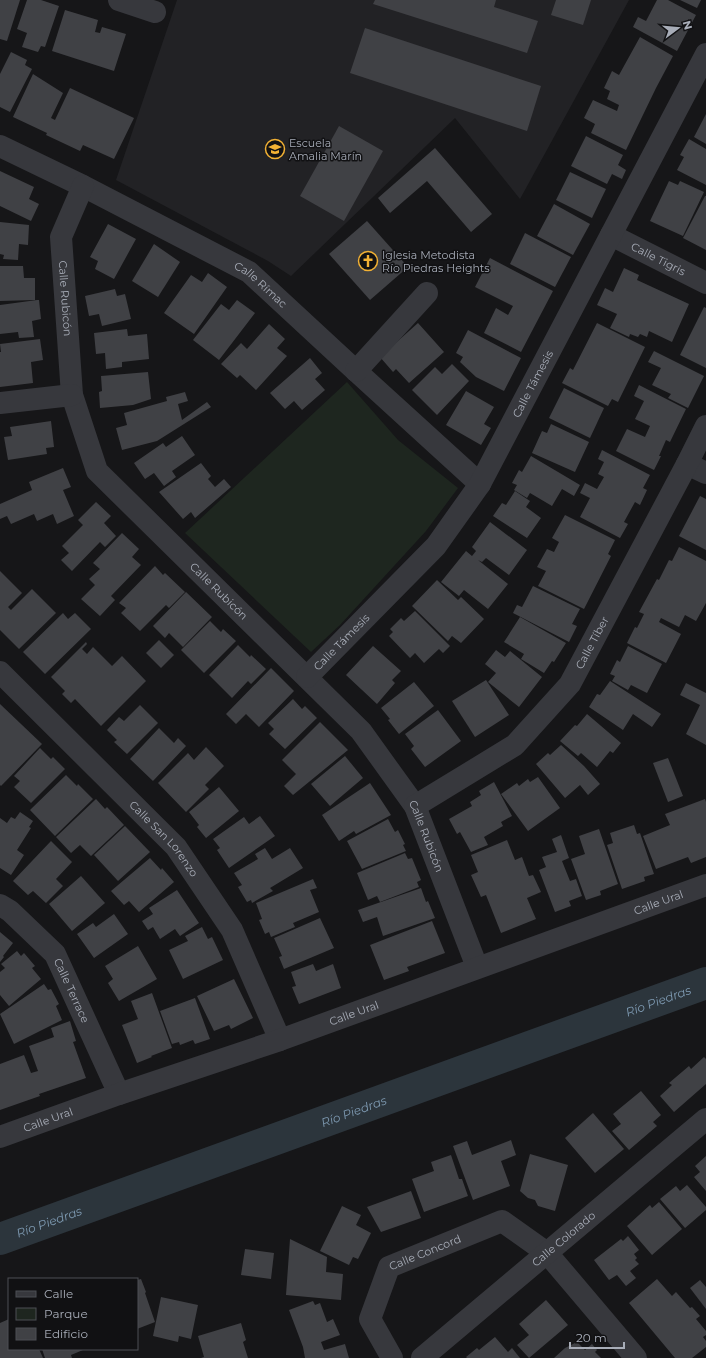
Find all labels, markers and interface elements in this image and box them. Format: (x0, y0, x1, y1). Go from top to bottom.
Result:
north arrow (658, 8, 698, 48)
text: N (680, 19, 696, 31)
place label: Escuela Amalia Marín (289, 136, 362, 163)
school or university icon: Escuela Amalia Marín (264, 138, 286, 160)
street label: Calle Tigris (629, 239, 688, 279)
place label: Iglesia Metodista Río Piedras Heights (382, 248, 490, 275)
church icon: Iglesia Metodista Río Piedras Heights (357, 250, 379, 272)
street label: Calle Rímac (232, 259, 290, 311)
street label: Calle Rubicón (56, 260, 75, 337)
street label: Calle Támesis (509, 347, 556, 420)
street label: Calle Rubicón (187, 559, 251, 623)
street label: Calle Támesis (310, 610, 373, 673)
street label: Calle Tíber (572, 614, 612, 671)
street label: Calle Rubicón (406, 797, 447, 874)
street label: Calle San Lorenzo (126, 798, 201, 880)
street label: Calle Ural (632, 887, 685, 918)
street label: Calle Terrace (51, 956, 93, 1025)
water label: Río Piedras (623, 982, 693, 1019)
street label: Calle Ural (327, 998, 381, 1029)
water label: Río Piedras (319, 1092, 388, 1130)
street label: Calle Ural (21, 1104, 75, 1135)
water label: Río Piedras (14, 1202, 84, 1240)
street label: Calle Colorado (529, 1208, 598, 1270)
street label: Calle Concord (387, 1231, 463, 1273)
legend (8, 1278, 138, 1350)
text: Calle (44, 1286, 73, 1301)
text: Parque (44, 1306, 88, 1321)
scale bar (570, 1324, 624, 1350)
text: Edificio (44, 1326, 88, 1341)
text: 20 m (576, 1330, 607, 1345)

